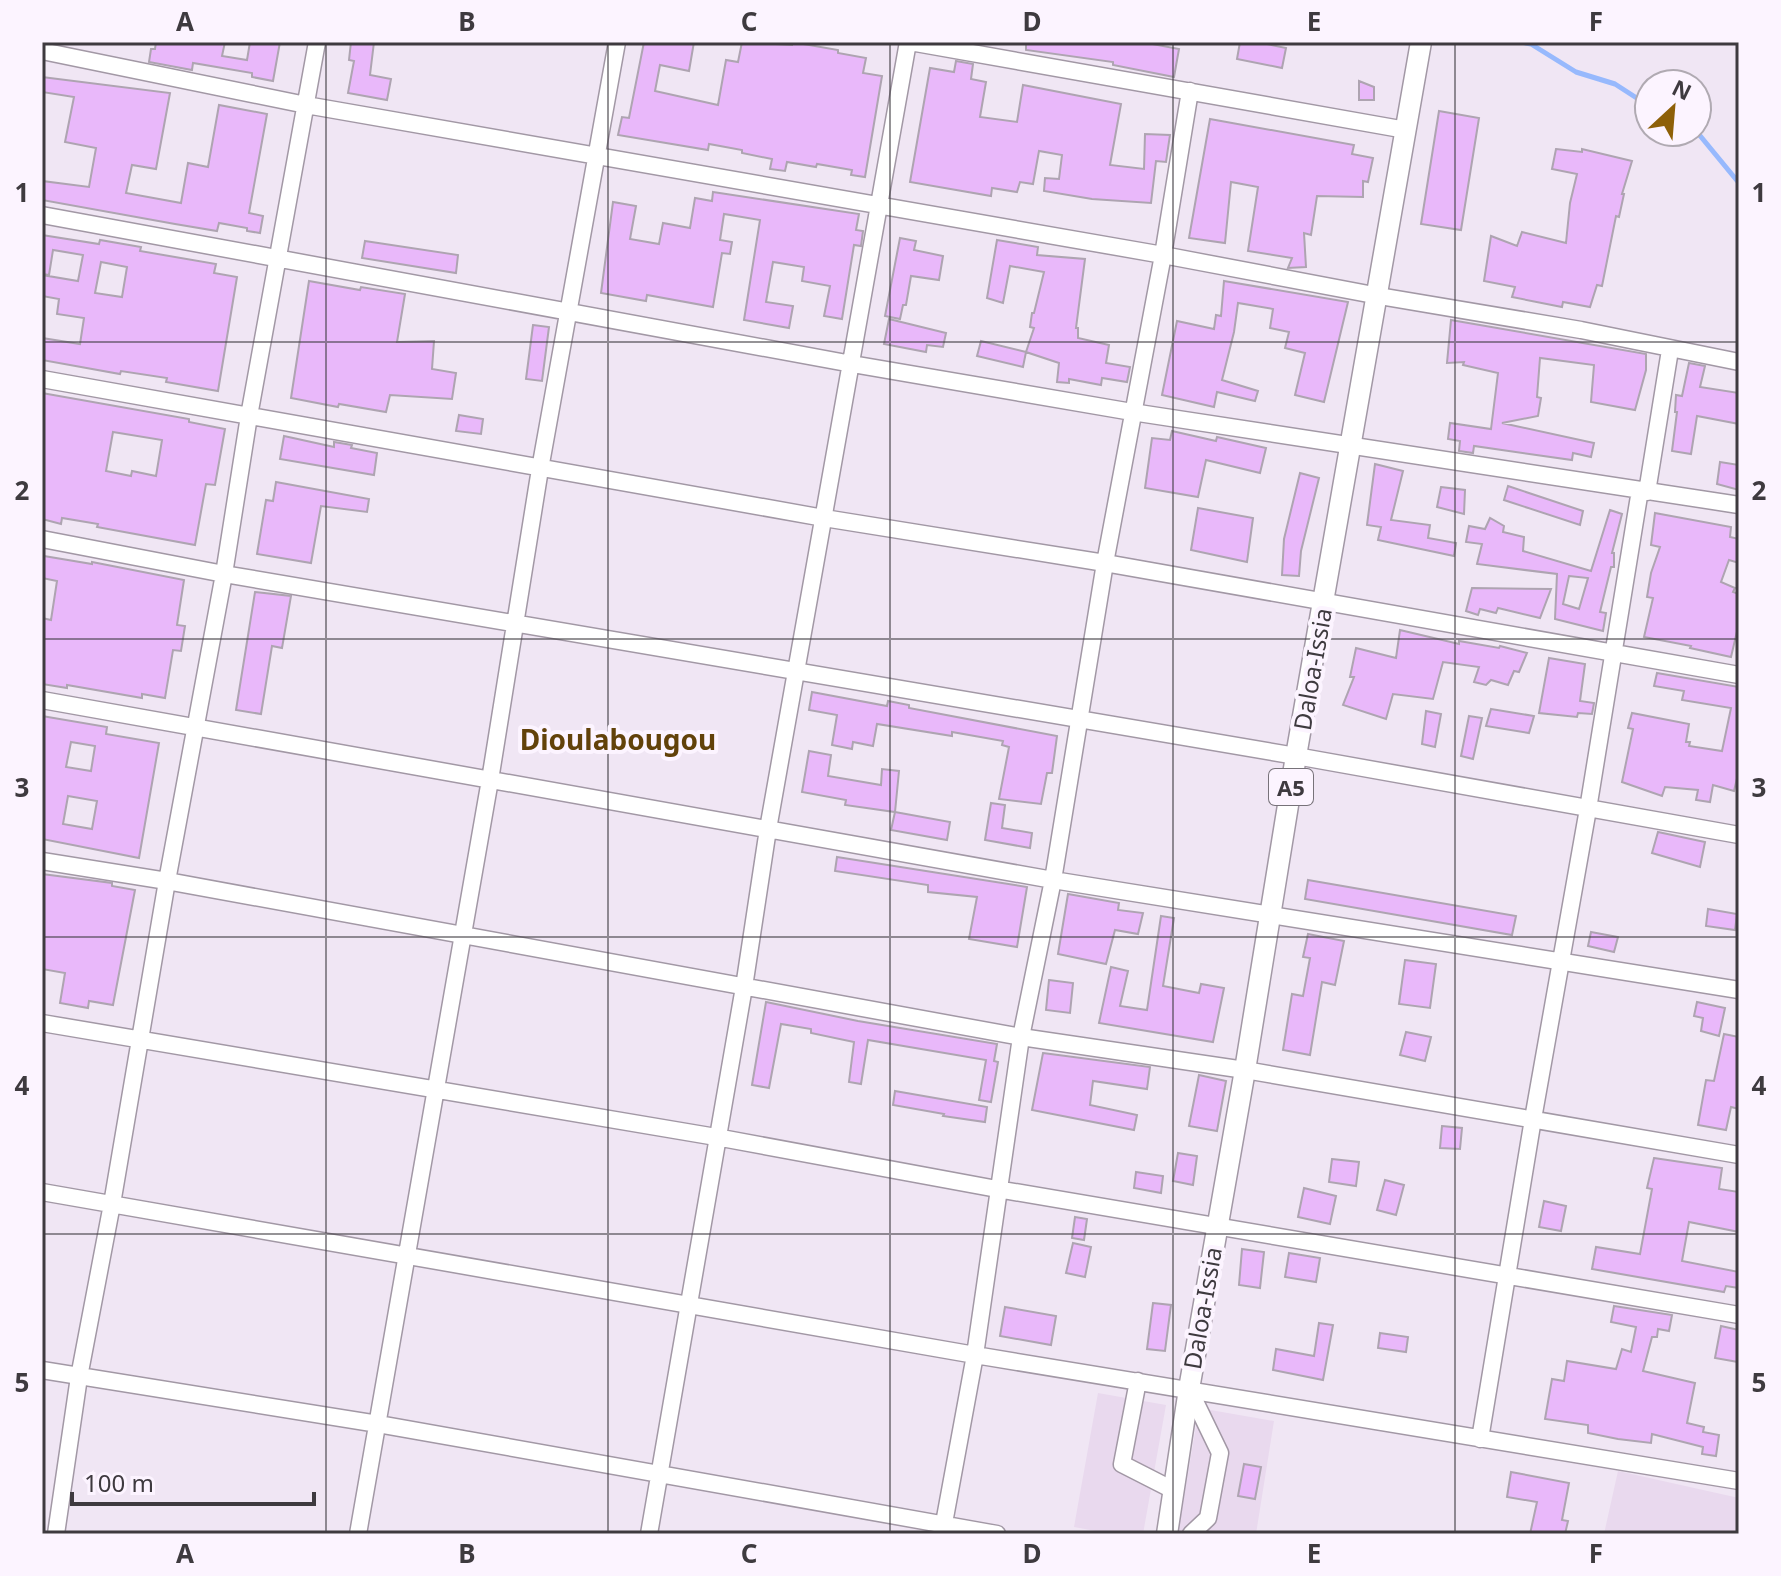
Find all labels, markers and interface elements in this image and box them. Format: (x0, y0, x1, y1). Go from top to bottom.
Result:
text: A (176, 3, 194, 39)
text: B (458, 3, 476, 39)
text: C (741, 3, 757, 39)
text: D (1022, 3, 1042, 39)
text: E (1307, 3, 1321, 39)
text: F (1589, 3, 1603, 39)
north arrow (1633, 68, 1713, 148)
text: N (1668, 72, 1697, 107)
text: 1 (15, 174, 29, 210)
text: 1 (1752, 174, 1766, 210)
text: 2 (15, 472, 30, 508)
text: 2 (1752, 472, 1767, 508)
street label: Daloa-Issia (1285, 605, 1339, 733)
district label: Dioulabougou (520, 720, 716, 758)
text: 3 (15, 769, 29, 805)
road number: A5 (1269, 769, 1313, 805)
text: 3 (1752, 769, 1766, 805)
text: 4 (15, 1067, 30, 1103)
text: 4 (1752, 1067, 1767, 1103)
street label: Daloa-Issia (1175, 1244, 1229, 1372)
text: 5 (15, 1364, 29, 1400)
text: 5 (1752, 1364, 1766, 1400)
scale bar (72, 1456, 314, 1506)
text: 100 m (84, 1466, 154, 1499)
text: A (176, 1535, 194, 1571)
text: B (458, 1535, 476, 1571)
text: C (741, 1535, 757, 1571)
text: D (1022, 1535, 1042, 1571)
text: E (1307, 1535, 1321, 1571)
text: F (1589, 1535, 1603, 1571)

